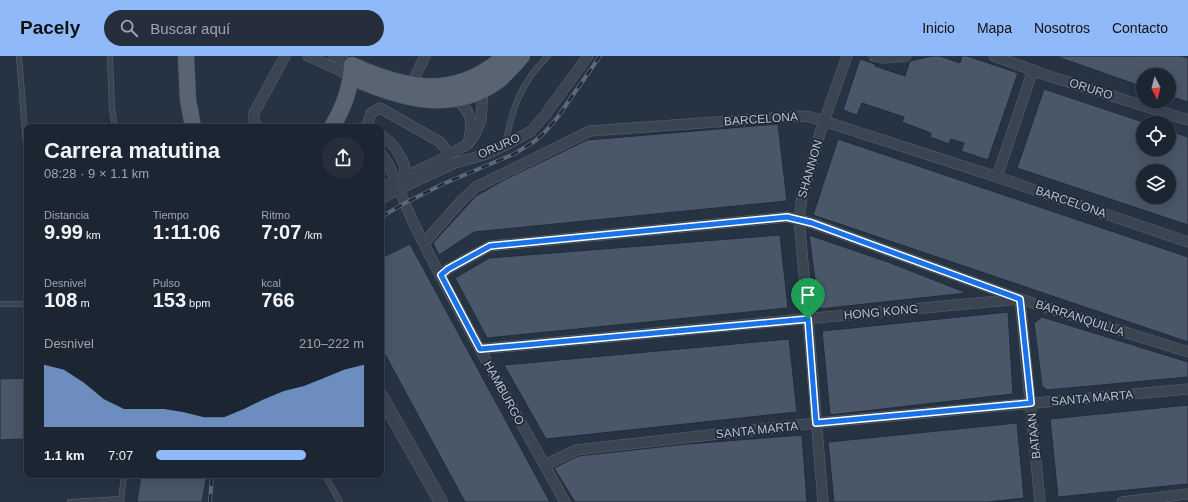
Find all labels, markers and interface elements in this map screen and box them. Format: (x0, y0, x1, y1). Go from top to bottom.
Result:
search box (104, 10, 384, 46)
text: Pacely (20, 17, 80, 38)
icon: search (118, 17, 140, 39)
text: Buscar aquí (150, 20, 230, 37)
text: Inicio (922, 20, 955, 36)
text: Mapa (977, 20, 1012, 36)
text: Nosotros (1034, 20, 1090, 36)
text: Contacto (1112, 20, 1168, 36)
north arrow (1136, 68, 1176, 108)
map controls (1136, 68, 1176, 204)
street label: ORURO (1068, 75, 1114, 103)
street label: BARCELONA (724, 109, 798, 129)
button: locate (1136, 116, 1176, 156)
street label: ORURO (476, 131, 522, 161)
button: share (322, 137, 364, 179)
text: Carrera matutina (44, 138, 220, 163)
street label: SHANNON (795, 138, 825, 200)
button: layers (1136, 164, 1176, 204)
text: 08:28 · 9 × 1.1 km (44, 166, 149, 181)
street label: BARCELONA (1034, 183, 1108, 221)
text: Distancia (44, 209, 89, 221)
text: Tiempo (153, 209, 189, 221)
text: Ritmo (261, 209, 290, 221)
text: 9.99 (44, 221, 83, 243)
text: 1:11:06 (153, 221, 221, 243)
text: 7:07 (261, 221, 301, 243)
text: km (83, 229, 101, 241)
text: /km (301, 229, 322, 241)
text: Desnivel (44, 277, 86, 289)
text: Pulso (153, 277, 180, 289)
text: kcal (261, 277, 281, 289)
pin (791, 278, 825, 319)
icon: arrive (797, 284, 819, 306)
text: 108 (44, 289, 77, 311)
text: 153 (153, 289, 186, 311)
text: 766 (261, 289, 295, 311)
text: m (77, 297, 90, 309)
text: bpm (186, 297, 211, 309)
street label: BARRANQUILLA (1034, 297, 1126, 339)
street label: HONG KONG (843, 302, 919, 322)
text: Desnivel (44, 336, 94, 351)
text: 210–222 m (299, 336, 364, 351)
street label: HAMBURGO (481, 359, 527, 427)
street label: SANTA MARTA (1050, 387, 1134, 409)
street label: BATAAN (1025, 412, 1043, 460)
street label: SANTA MARTA (715, 419, 799, 441)
text: 1.1 km (44, 448, 84, 463)
text: 7:07 (108, 448, 133, 463)

